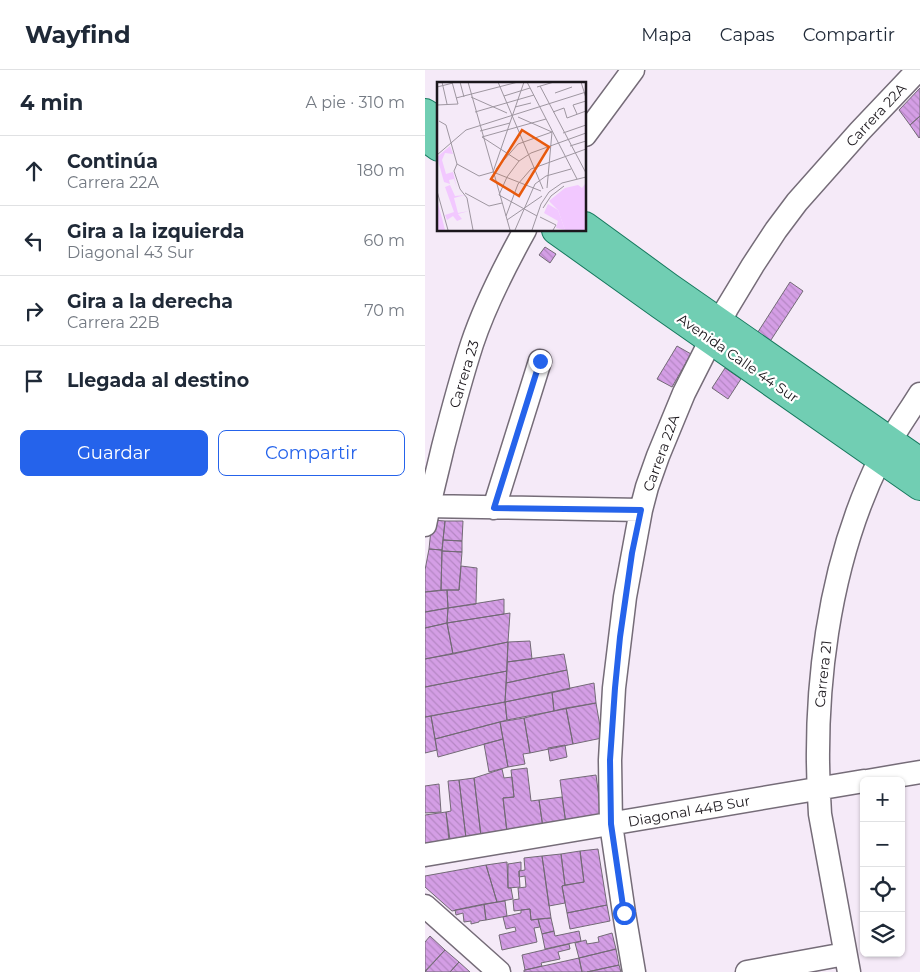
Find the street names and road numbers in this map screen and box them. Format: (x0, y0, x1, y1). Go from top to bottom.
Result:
street label: Carrera 22A (842, 79, 911, 151)
street label: Avenida Calle 44 Sur (674, 309, 802, 407)
street label: Carrera 23 (445, 338, 483, 410)
street label: Carrera 22A (639, 411, 684, 494)
street label: Carrera 21 (811, 640, 835, 708)
street label: Diagonal 44B Sur (627, 791, 752, 831)

